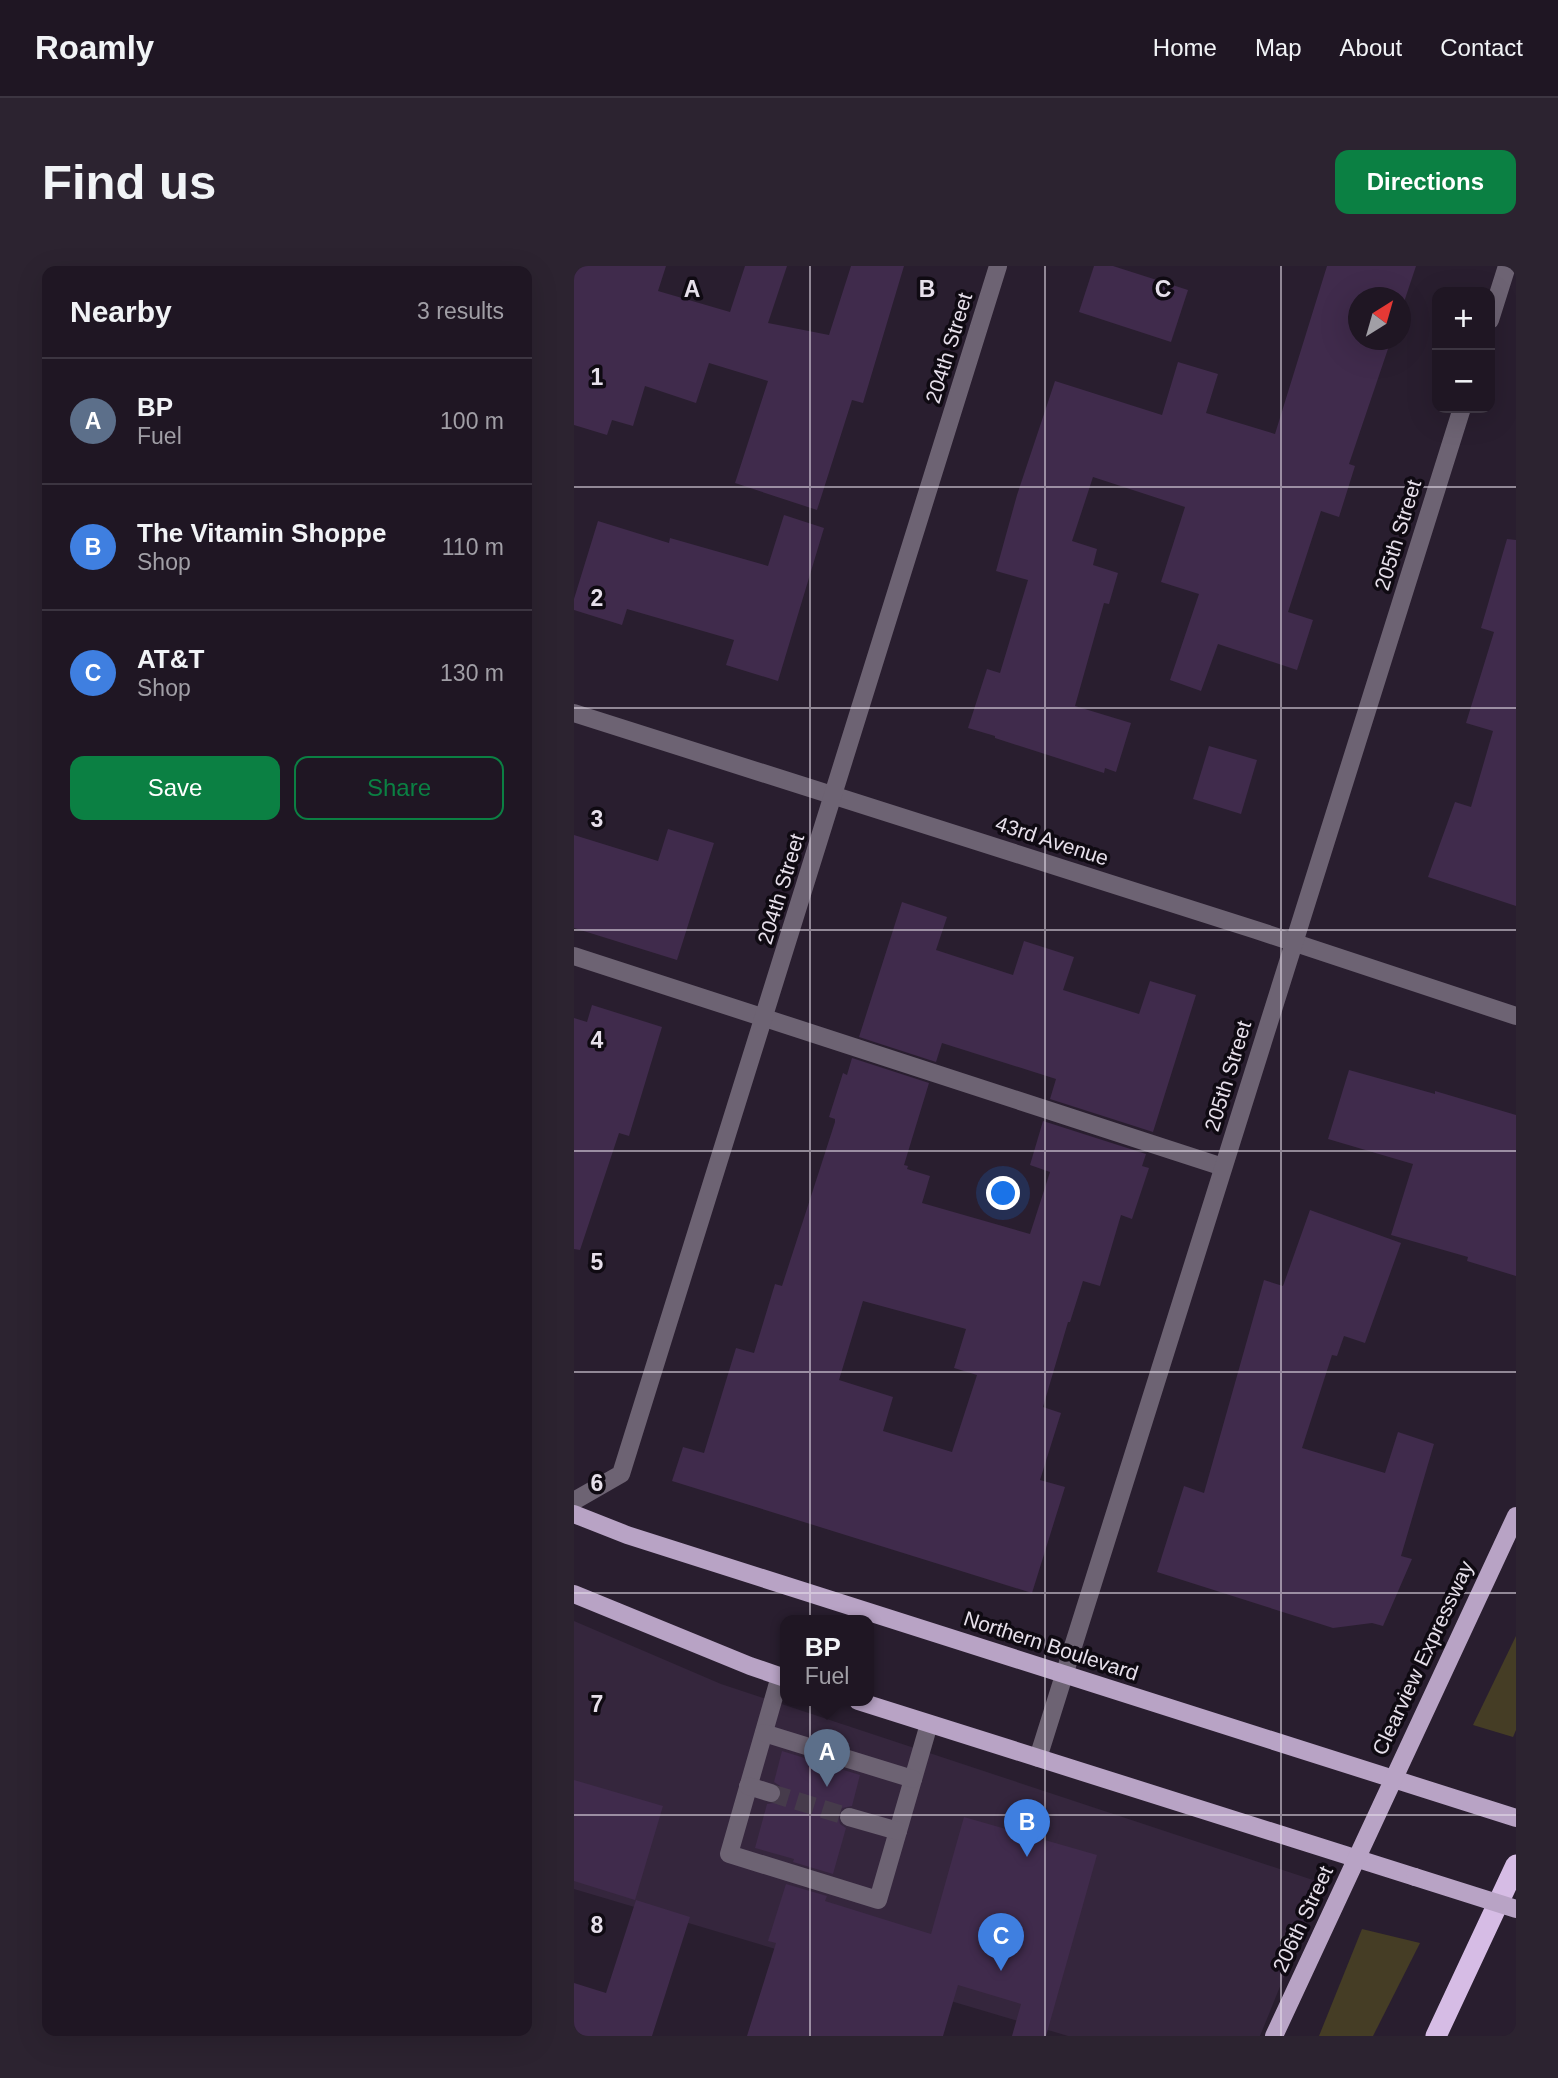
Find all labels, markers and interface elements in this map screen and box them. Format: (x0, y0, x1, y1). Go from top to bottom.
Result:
text: Roamly (35, 29, 154, 66)
text: Home (1153, 34, 1217, 61)
text: Map (1255, 34, 1302, 61)
text: About (1340, 34, 1402, 61)
text: Contact (1440, 34, 1523, 61)
button: Directions (1335, 150, 1516, 214)
text: Find us (42, 155, 216, 209)
text: A (684, 276, 700, 302)
text: B (919, 276, 935, 302)
text: C (1155, 276, 1171, 302)
north arrow (1348, 287, 1411, 350)
map controls (1432, 287, 1495, 413)
button: + (1432, 287, 1495, 350)
street label: 204th Street (921, 290, 976, 406)
text: Nearby (70, 295, 172, 328)
text: 3 results (417, 298, 504, 324)
button: − (1432, 350, 1495, 413)
text: 1 (591, 364, 604, 390)
text: BP (137, 392, 173, 422)
text: A (85, 408, 101, 434)
text: 100 m (440, 408, 504, 434)
text: Fuel (137, 423, 182, 449)
street label: 205th Street (1370, 477, 1425, 593)
text: The Vitamin Shoppe (137, 518, 386, 548)
text: B (85, 534, 101, 560)
text: 110 m (442, 534, 504, 560)
text: Shop (137, 549, 191, 575)
text: 2 (591, 585, 603, 611)
text: AT&T (137, 644, 204, 674)
text: C (85, 660, 101, 686)
text: 130 m (440, 660, 504, 686)
text: Shop (137, 675, 191, 701)
button: Save (70, 756, 280, 820)
button: Share (294, 756, 504, 820)
text: 3 (591, 806, 603, 832)
street label: 43rd Avenue (993, 811, 1112, 870)
street label: 204th Street (753, 831, 808, 947)
street label: 205th Street (1200, 1018, 1255, 1134)
text: 4 (591, 1027, 604, 1053)
your location (986, 1176, 1020, 1210)
text: 5 (591, 1249, 604, 1275)
text: 6 (591, 1470, 603, 1496)
street label: Clearview Expressway (1367, 1557, 1478, 1758)
street label: Northern Boulevard (961, 1606, 1141, 1685)
popup (780, 1615, 874, 1706)
text: BP (805, 1632, 841, 1662)
text: Fuel (805, 1663, 849, 1689)
text: 7 (591, 1691, 603, 1717)
pin: A (804, 1729, 850, 1787)
pin: B (1004, 1799, 1050, 1857)
street label: 206th Street (1268, 1862, 1337, 1975)
text: 8 (591, 1912, 604, 1938)
pin: C (978, 1913, 1024, 1971)

